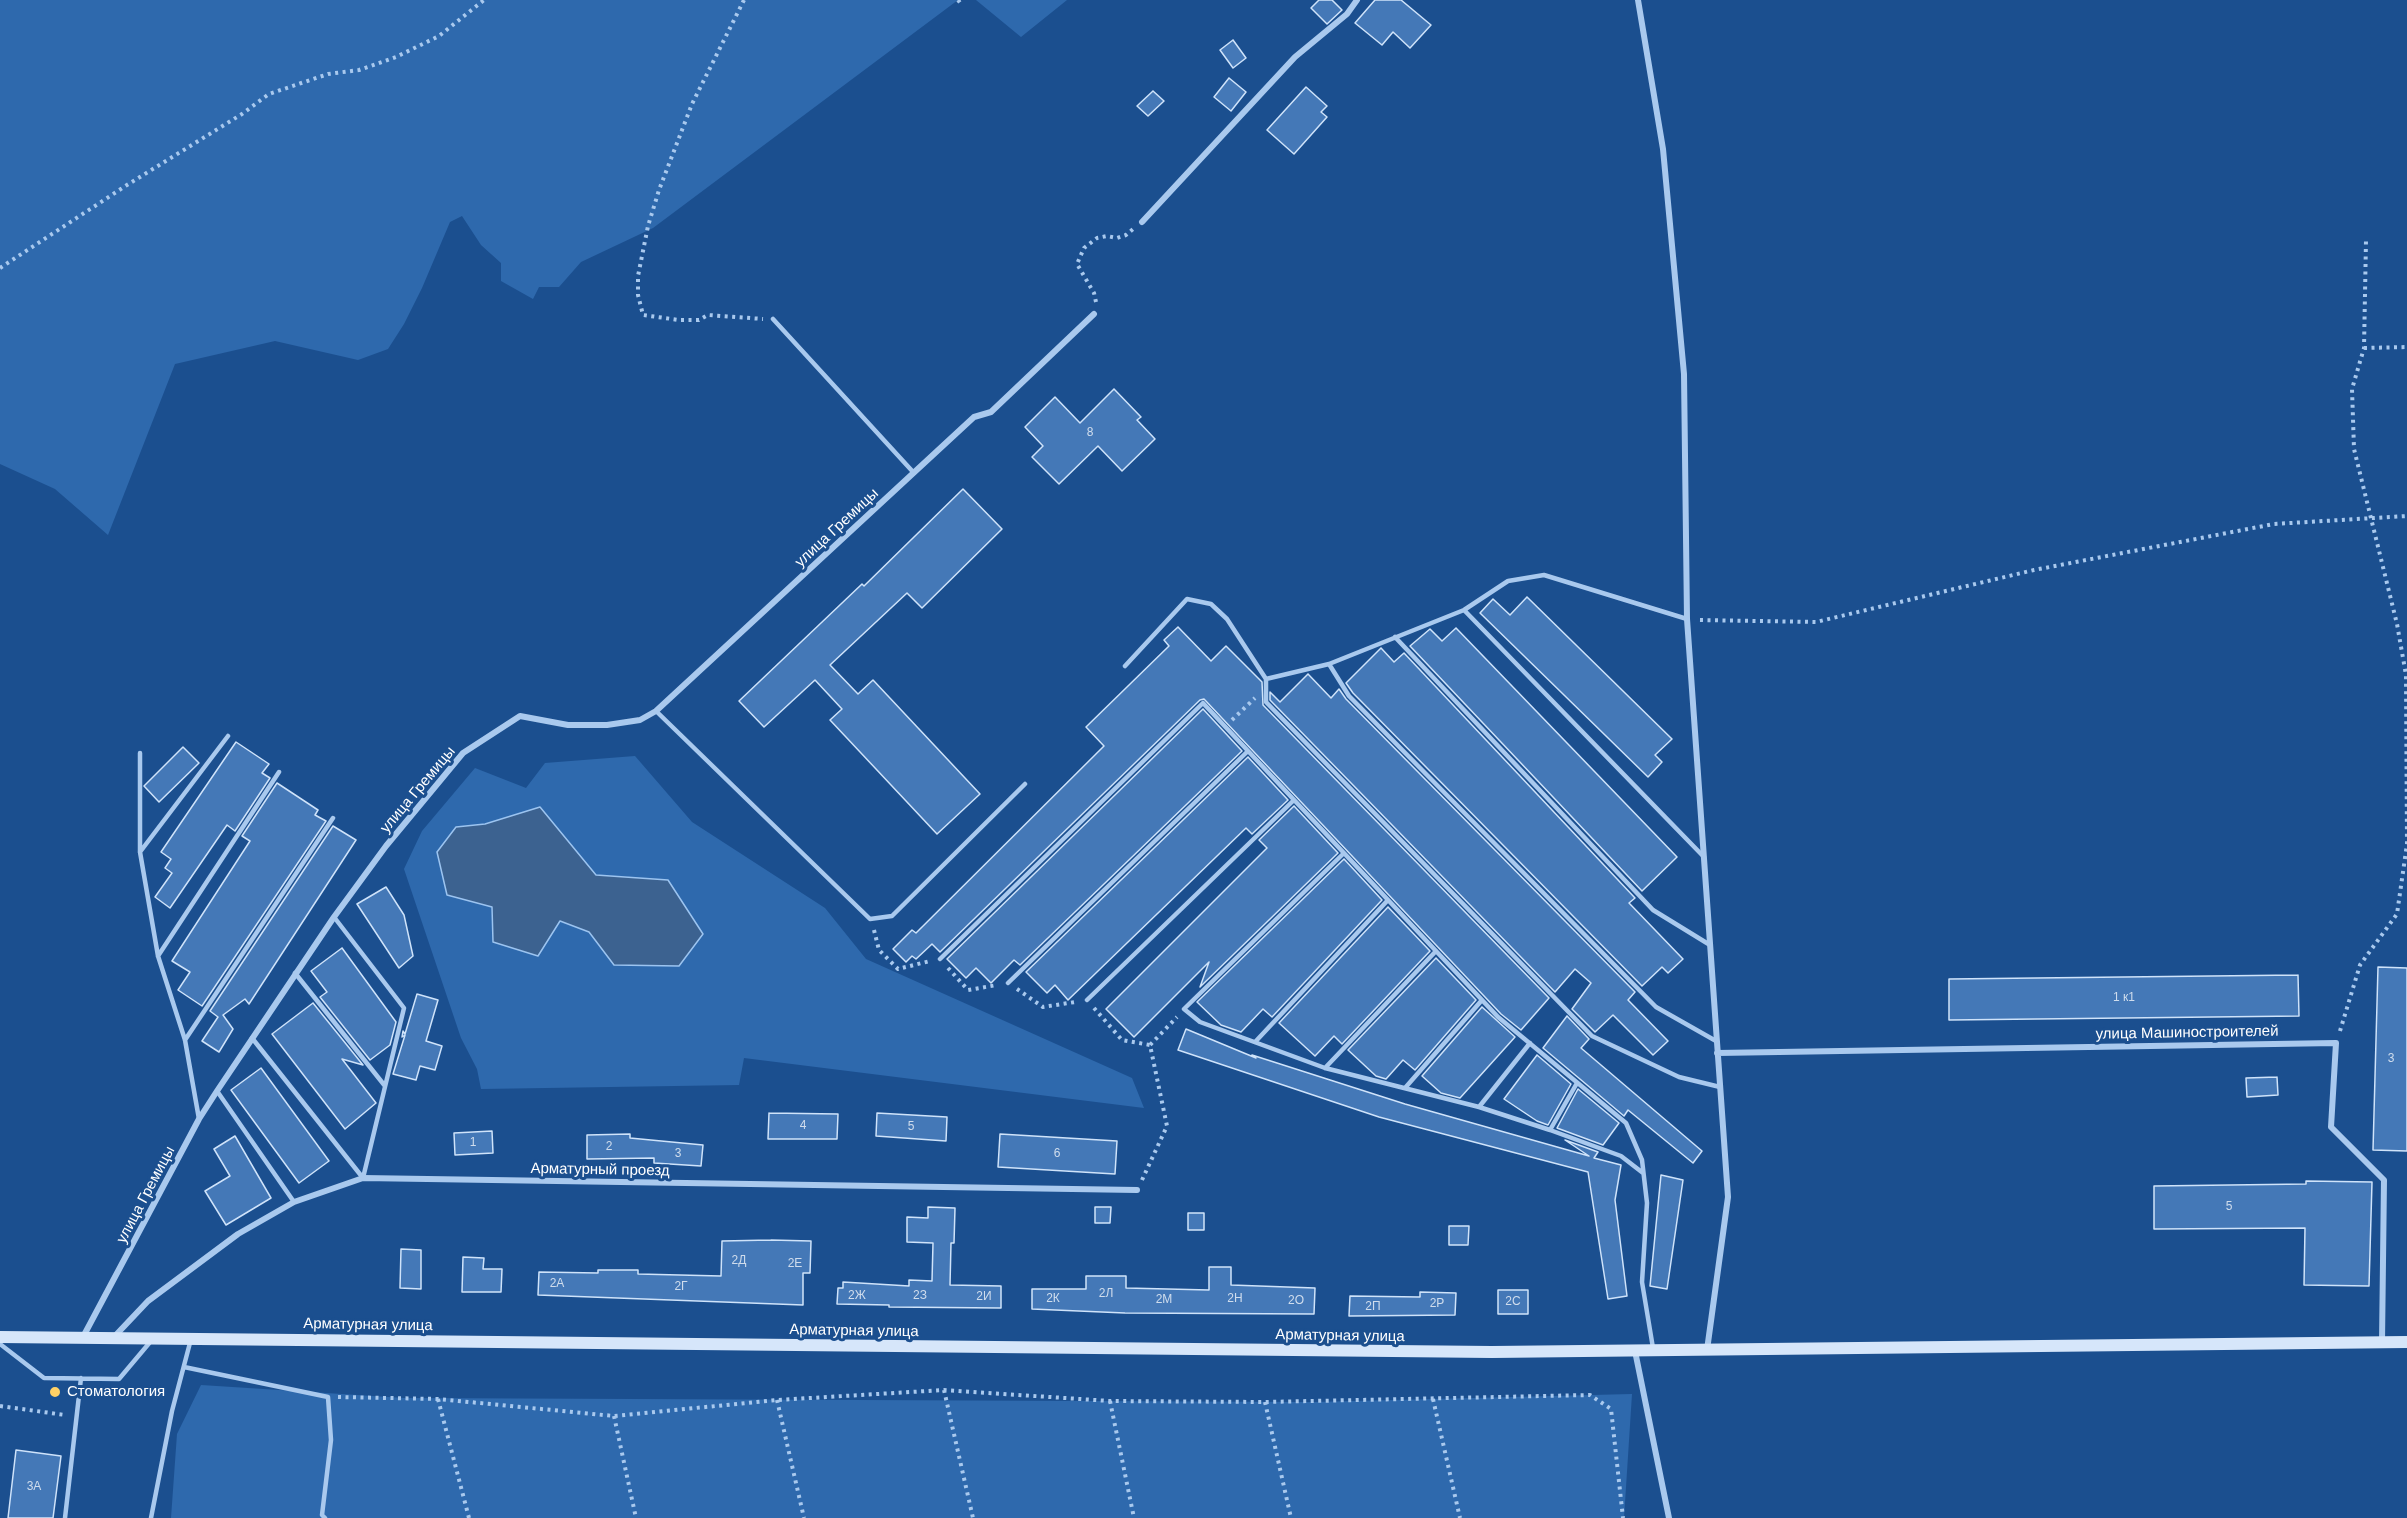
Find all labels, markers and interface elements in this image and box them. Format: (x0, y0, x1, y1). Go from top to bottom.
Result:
house number: 8 (1087, 426, 1093, 440)
street label: улица Гремицы (792, 485, 882, 571)
street label: улица Гремицы (377, 743, 459, 837)
house number: 1 к1 (2113, 991, 2135, 1005)
street label: улица Машиностроителей (2095, 1022, 2279, 1044)
house number: 3 (2388, 1052, 2394, 1066)
house number: 4 (800, 1119, 806, 1133)
house number: 5 (908, 1120, 914, 1134)
house number: 1 (470, 1136, 476, 1150)
house number: 2 (606, 1140, 612, 1154)
street label: улица Гремицы (113, 1143, 179, 1247)
house number: 3 (675, 1147, 681, 1161)
house number: 6 (1054, 1147, 1060, 1161)
street label: Арматурный проезд (530, 1160, 670, 1180)
house number: 5 (2226, 1200, 2232, 1214)
house number: 2Д (732, 1254, 746, 1268)
house number: 2Е (788, 1257, 802, 1271)
house number: 2А (550, 1277, 564, 1291)
house number: 2Г (674, 1280, 688, 1294)
house number: 2Л (1099, 1287, 1113, 1301)
house number: 2Ж (848, 1289, 866, 1303)
house number: 2З (913, 1289, 927, 1303)
house number: 2И (976, 1290, 992, 1304)
house number: 2К (1046, 1292, 1060, 1306)
house number: 2Н (1227, 1292, 1243, 1306)
house number: 2М (1156, 1293, 1172, 1307)
house number: 2О (1288, 1294, 1304, 1308)
house number: 2С (1505, 1295, 1521, 1309)
house number: 2Р (1430, 1297, 1444, 1311)
house number: 2П (1365, 1300, 1381, 1314)
street label: Арматурная улица (303, 1315, 433, 1335)
street label: Арматурная улица (789, 1321, 919, 1341)
street label: Арматурная улица (1275, 1326, 1405, 1346)
place label: Стоматология (67, 1383, 165, 1401)
marker: Стоматология (48, 1385, 62, 1399)
house number: 3А (27, 1480, 41, 1494)

